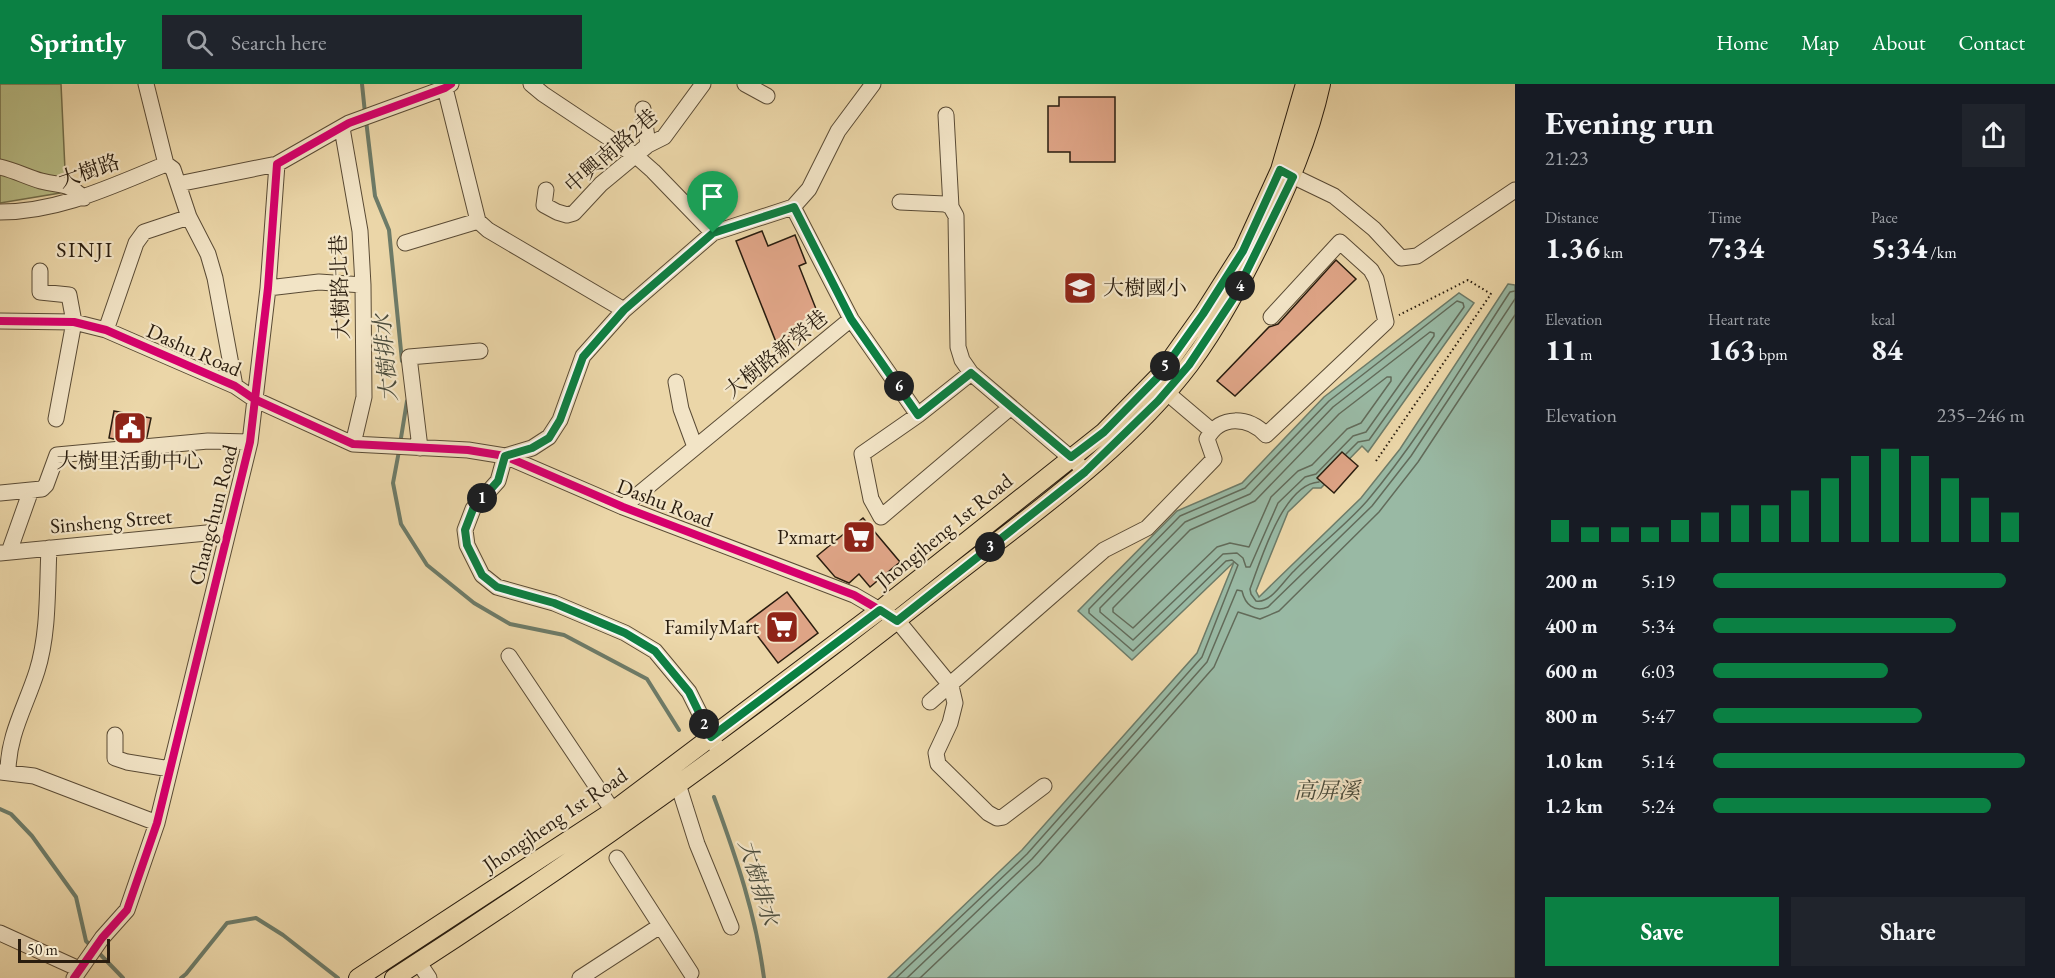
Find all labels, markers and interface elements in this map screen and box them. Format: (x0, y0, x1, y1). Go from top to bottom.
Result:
search box (162, 15, 582, 69)
text: Sprintly (30, 24, 126, 60)
icon: search (183, 26, 216, 59)
text: Search here (231, 28, 327, 57)
text: Home (1716, 29, 1768, 56)
text: Map (1801, 29, 1839, 56)
text: About (1872, 29, 1925, 56)
text: Contact (1958, 29, 2025, 56)
text: Evening run (1545, 101, 1714, 144)
street label: 中興南路2巷 (558, 103, 663, 199)
button: share (1962, 104, 2025, 167)
text: 21:23 (1545, 145, 1588, 171)
street label: 大樹路 (55, 148, 123, 194)
pin (687, 171, 738, 233)
icon: arrive (696, 180, 729, 213)
text: Distance (1545, 207, 1598, 228)
text: Time (1708, 207, 1741, 228)
text: Pace (1871, 207, 1898, 228)
text: 1.36 (1545, 228, 1600, 267)
text: 7:34 (1708, 228, 1764, 267)
text: 5:34 (1871, 228, 1927, 267)
street label: 大樹路北巷 (324, 234, 355, 340)
district label: SINJI (56, 235, 114, 264)
text: km (1600, 242, 1623, 263)
text: /km (1927, 242, 1957, 263)
school or university icon: 大樹國小 (1062, 270, 1098, 306)
pin: 4 (1225, 271, 1255, 301)
place label: 大樹國小 (1103, 274, 1187, 301)
text: 4 (1236, 275, 1244, 296)
street label: 大樹路新榮巷 (718, 303, 833, 404)
text: Elevation (1545, 309, 1603, 330)
text: Heart rate (1708, 309, 1770, 330)
text: kcal (1871, 309, 1895, 330)
water label: 大樹排水 (367, 311, 404, 403)
street label: Dashu Road (143, 317, 246, 383)
text: 11 (1545, 330, 1577, 369)
text: 163 (1708, 330, 1756, 369)
text: 84 (1871, 330, 1903, 369)
text: m (1577, 344, 1592, 365)
text: bpm (1756, 344, 1788, 365)
pin: 5 (1150, 351, 1180, 381)
text: 5 (1161, 355, 1169, 376)
pin: 6 (884, 371, 914, 401)
text: 6 (895, 375, 903, 396)
text: Elevation (1545, 402, 1617, 428)
text: 235–246 m (1937, 402, 2025, 428)
public building icon: 大樹里活動中心 (112, 410, 148, 446)
street label: Changchun Road (182, 441, 243, 588)
place label: 大樹里活動中心 (57, 447, 204, 474)
street label: Jhongjheng 1st Road (868, 467, 1018, 596)
street label: Dashu Road (613, 472, 718, 533)
pin: 1 (467, 483, 497, 513)
text: 1 (478, 487, 486, 508)
street label: Sinsheng Street (49, 502, 173, 539)
supermarket icon: Pxmart (841, 519, 877, 555)
place label: Pxmart (777, 523, 836, 550)
pin: 3 (975, 532, 1005, 562)
text: 3 (986, 536, 994, 557)
text: 200 m (1545, 568, 1598, 594)
text: 5:19 (1641, 568, 1675, 594)
supermarket icon: FamilyMart (764, 609, 800, 645)
place label: FamilyMart (664, 613, 759, 640)
text: 400 m (1545, 613, 1598, 639)
text: 5:34 (1641, 613, 1675, 639)
text: 600 m (1545, 658, 1598, 684)
text: 6:03 (1641, 658, 1675, 684)
text: 800 m (1545, 703, 1598, 729)
text: 5:47 (1641, 703, 1675, 729)
pin: 2 (689, 709, 719, 739)
text: 2 (700, 713, 708, 734)
text: 1.0 km (1545, 748, 1603, 774)
text: 5:14 (1641, 748, 1675, 774)
street label: Jhongjheng 1st Road (476, 761, 633, 879)
water label: 高屏溪 (1294, 776, 1362, 805)
text: 1.2 km (1545, 793, 1603, 819)
text: 5:24 (1641, 793, 1675, 819)
water label: 大樹排水 (732, 836, 786, 930)
button: Save (1545, 897, 1779, 966)
button: Share (1791, 897, 2025, 966)
scale bar (18, 936, 110, 964)
text: 50 m (27, 939, 58, 960)

